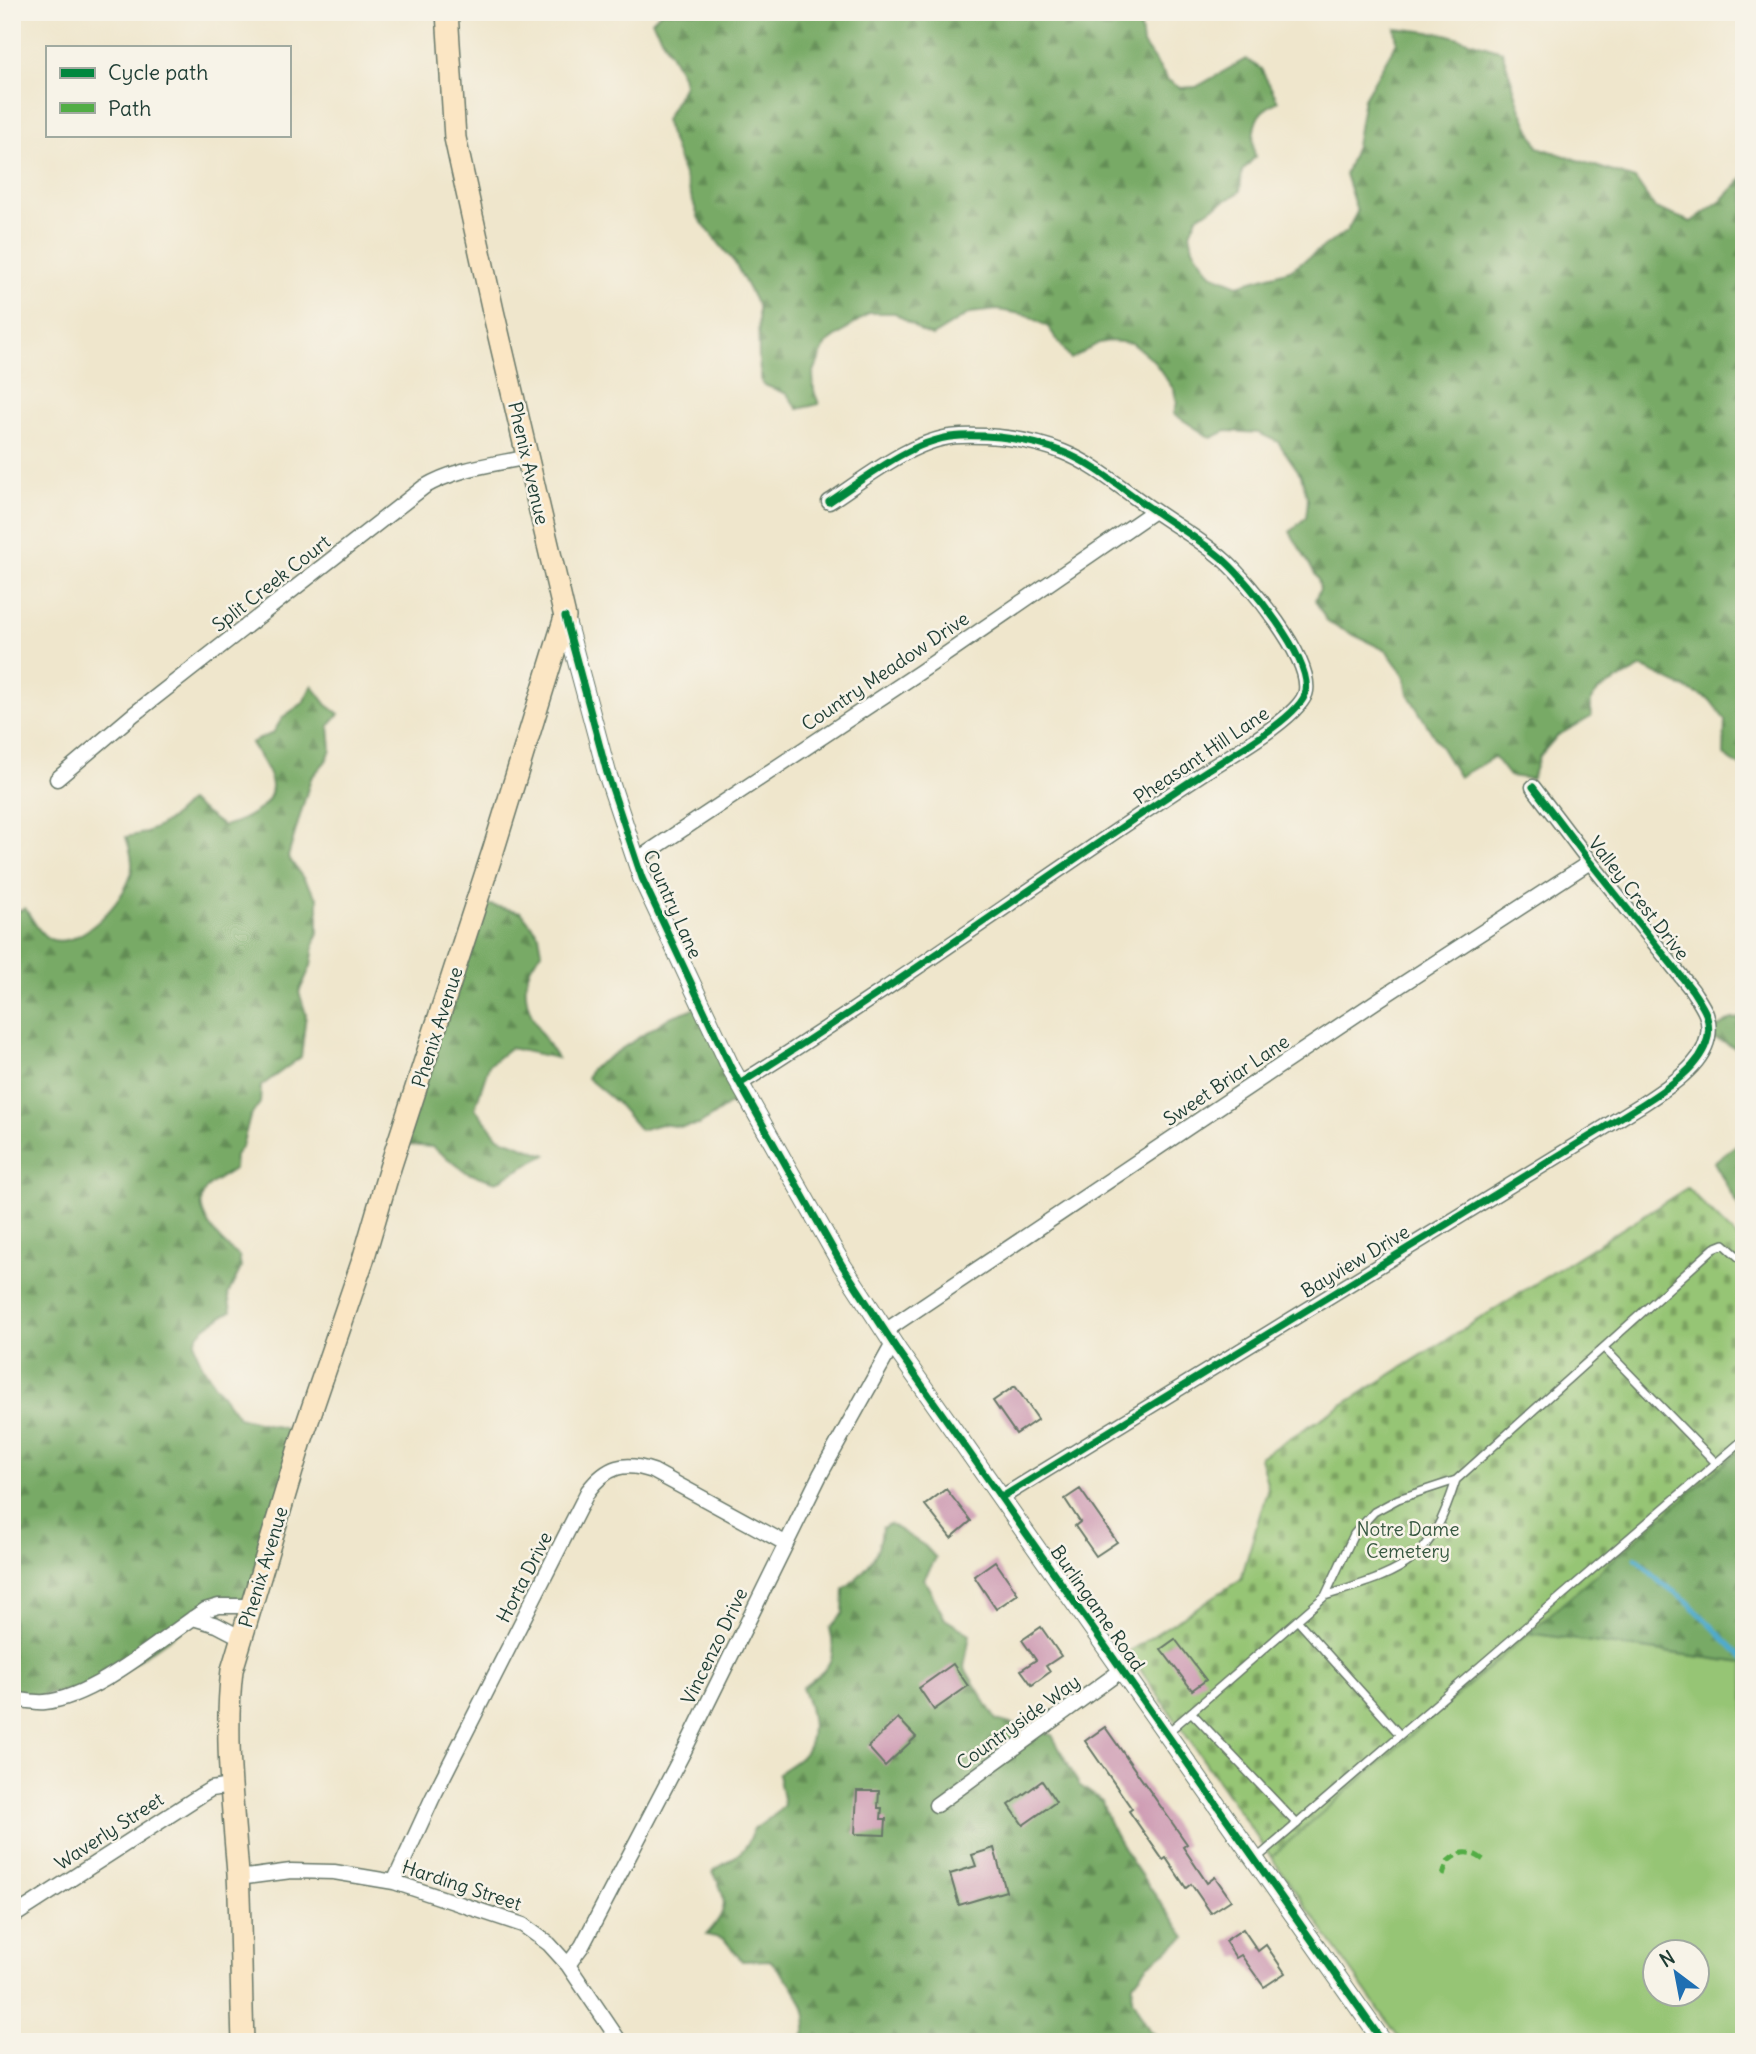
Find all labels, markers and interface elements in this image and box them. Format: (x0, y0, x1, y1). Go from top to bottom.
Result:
legend (46, 46, 290, 136)
text: Cycle path (108, 59, 208, 86)
text: Path (108, 95, 151, 122)
street label: Phenix Avenue (503, 399, 555, 527)
street label: Split Creek Court (207, 529, 335, 637)
street label: Country Meadow Drive (797, 606, 973, 736)
street label: Pheasant Hill Lane (1129, 701, 1273, 809)
street label: Valley Crest Drive (1583, 831, 1695, 965)
street label: Country Lane (638, 846, 708, 962)
street label: Phenix Avenue (406, 964, 468, 1090)
street label: Sweet Briar Lane (1159, 1029, 1293, 1131)
street label: Bayview Drive (1296, 1219, 1414, 1303)
street label: Phenix Avenue (233, 1504, 293, 1630)
park label: Notre Dame Cemetery (1356, 1517, 1460, 1563)
street label: Horta Drive (491, 1528, 557, 1626)
street label: Burlingame Road (1046, 1540, 1150, 1676)
street label: Vincenzo Drive (675, 1584, 753, 1708)
street label: Countryside Way (952, 1669, 1084, 1775)
street label: Waverly Street (50, 1787, 168, 1875)
street label: Harding Street (399, 1854, 525, 1916)
north arrow (1640, 1938, 1710, 2008)
text: N (1655, 1945, 1679, 1972)

